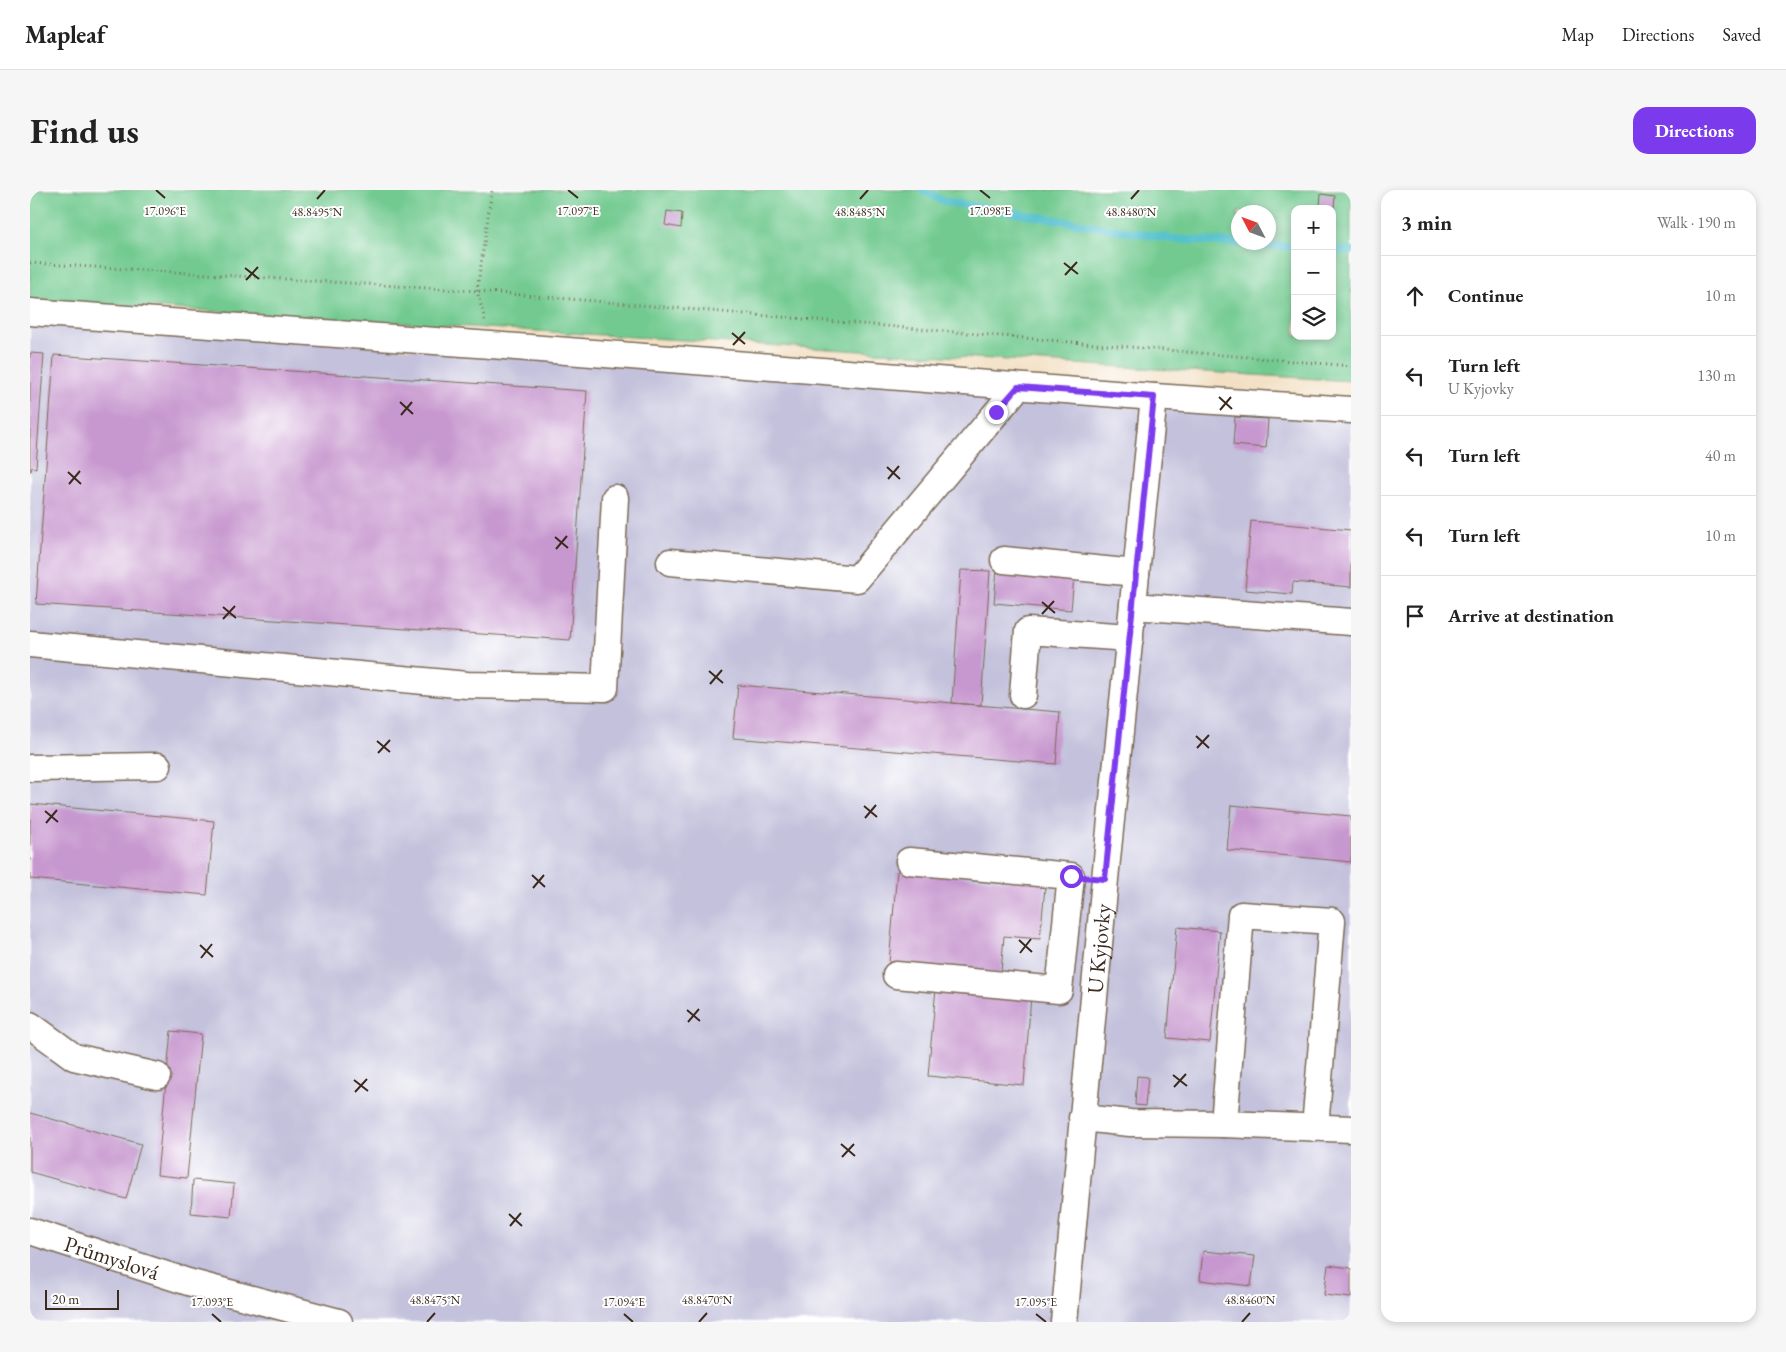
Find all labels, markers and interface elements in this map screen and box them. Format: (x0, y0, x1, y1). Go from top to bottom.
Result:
text: Mapleaf (25, 19, 106, 50)
text: Map (1562, 23, 1594, 46)
text: Directions (1622, 23, 1694, 46)
text: Saved (1722, 23, 1761, 46)
button: Directions (1633, 107, 1756, 154)
text: Find us (30, 108, 139, 153)
text: 17.096°E (144, 203, 186, 219)
text: 17.097°E (557, 203, 599, 219)
text: 17.098°E (969, 203, 1011, 219)
text: 48.8495°N (292, 204, 343, 220)
text: 48.8485°N (835, 204, 886, 220)
text: 48.8480°N (1106, 204, 1157, 220)
north arrow (1231, 205, 1276, 250)
map controls (1291, 205, 1336, 340)
button: + (1291, 205, 1336, 250)
text: 3 min (1401, 209, 1452, 236)
text: Walk · 190 m (1657, 212, 1736, 233)
button: − (1291, 250, 1336, 295)
icon: ahead (1401, 282, 1429, 310)
text: Continue (1448, 283, 1523, 308)
text: 10 m (1705, 285, 1736, 306)
button: layers (1291, 295, 1336, 340)
text: Turn left (1448, 353, 1520, 378)
icon: left (1401, 362, 1429, 390)
text: 130 m (1697, 365, 1736, 386)
text: U Kyjovky (1448, 378, 1514, 399)
route end (985, 401, 1008, 424)
icon: left (1401, 442, 1429, 470)
text: Turn left (1448, 443, 1520, 468)
text: 40 m (1705, 445, 1736, 466)
icon: left (1401, 522, 1429, 550)
text: Turn left (1448, 523, 1520, 548)
text: 10 m (1705, 525, 1736, 546)
icon: arrive (1401, 602, 1429, 630)
text: Arrive at destination (1448, 603, 1614, 628)
route start (1060, 865, 1083, 888)
street label: U Kyjovky (1080, 902, 1117, 995)
street label: Průmyslová (61, 1229, 163, 1286)
scale bar (45, 1287, 119, 1310)
text: 20 m (52, 1290, 79, 1308)
text: 48.8475°N (410, 1292, 461, 1308)
text: 48.8470°N (682, 1292, 733, 1308)
text: 48.8460°N (1225, 1292, 1276, 1308)
text: 17.093°E (191, 1294, 233, 1310)
text: 17.094°E (603, 1294, 645, 1310)
text: 17.095°E (1015, 1294, 1057, 1310)

